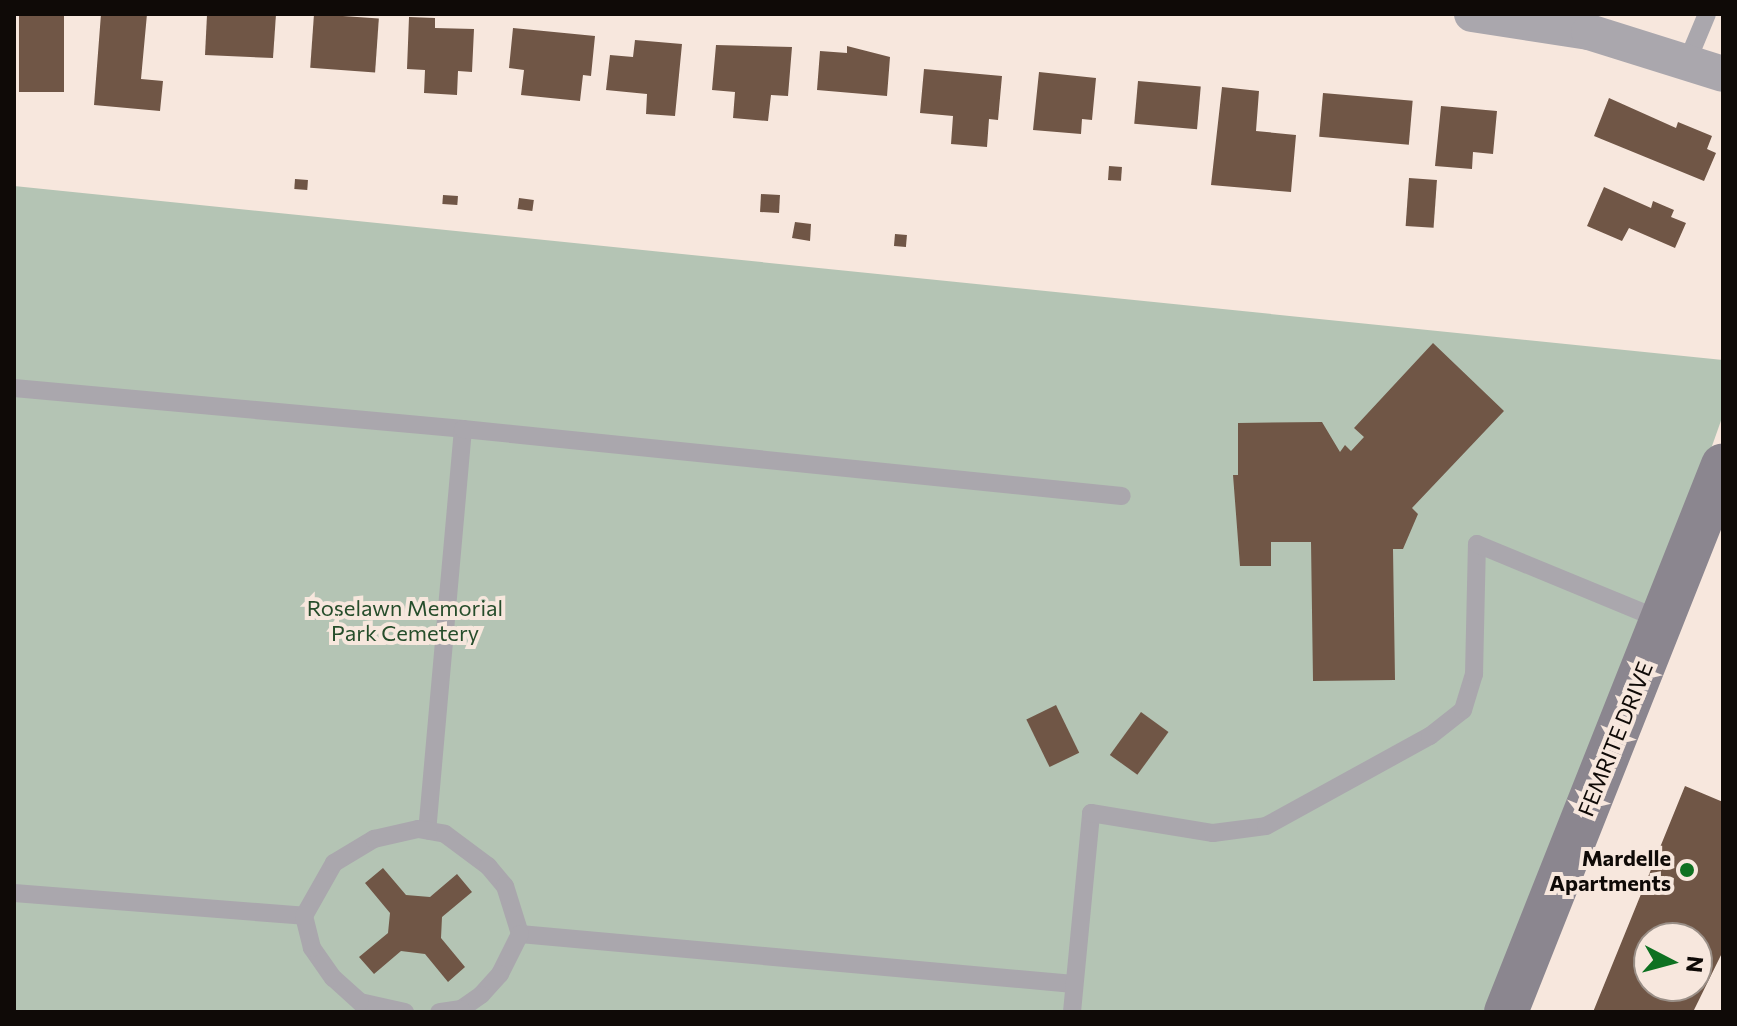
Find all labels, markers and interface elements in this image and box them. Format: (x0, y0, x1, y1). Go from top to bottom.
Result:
park label: Roselawn Memorial Park Cemetery (307, 594, 503, 646)
street label: FEMRITE DRIVE (1572, 658, 1658, 820)
place label: Mardelle Apartments (1549, 844, 1671, 896)
marker: Mardelle Apartments (1678, 861, 1696, 879)
north arrow (1633, 922, 1713, 1002)
text: N (1681, 955, 1710, 974)

